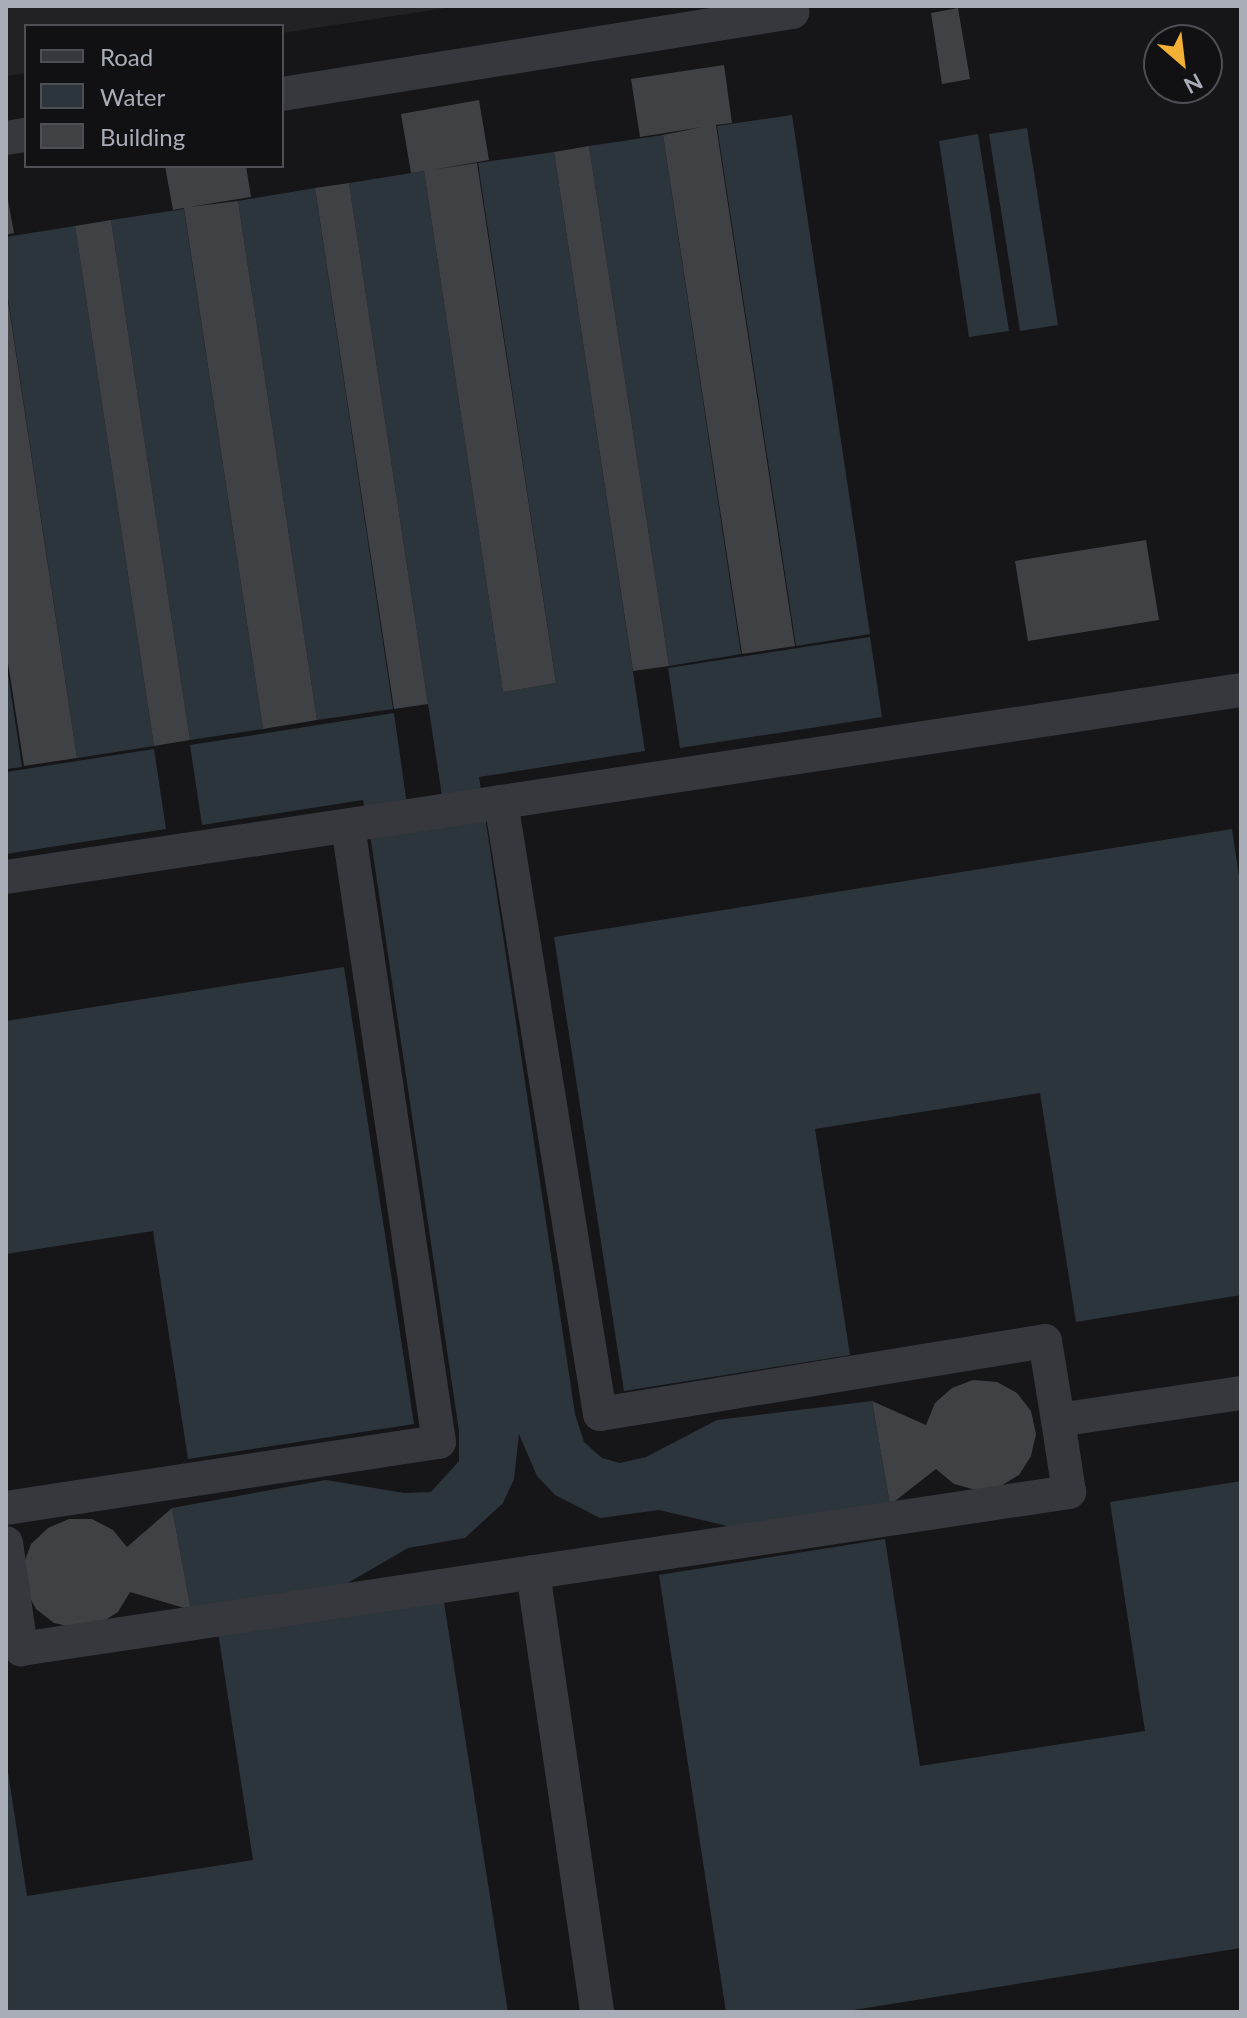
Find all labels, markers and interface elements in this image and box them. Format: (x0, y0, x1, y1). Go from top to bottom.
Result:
legend (24, 24, 284, 168)
north arrow (1143, 24, 1223, 104)
text: Road (100, 42, 153, 71)
text: N (1180, 68, 1207, 100)
text: Water (100, 82, 165, 111)
text: Building (100, 122, 185, 151)

